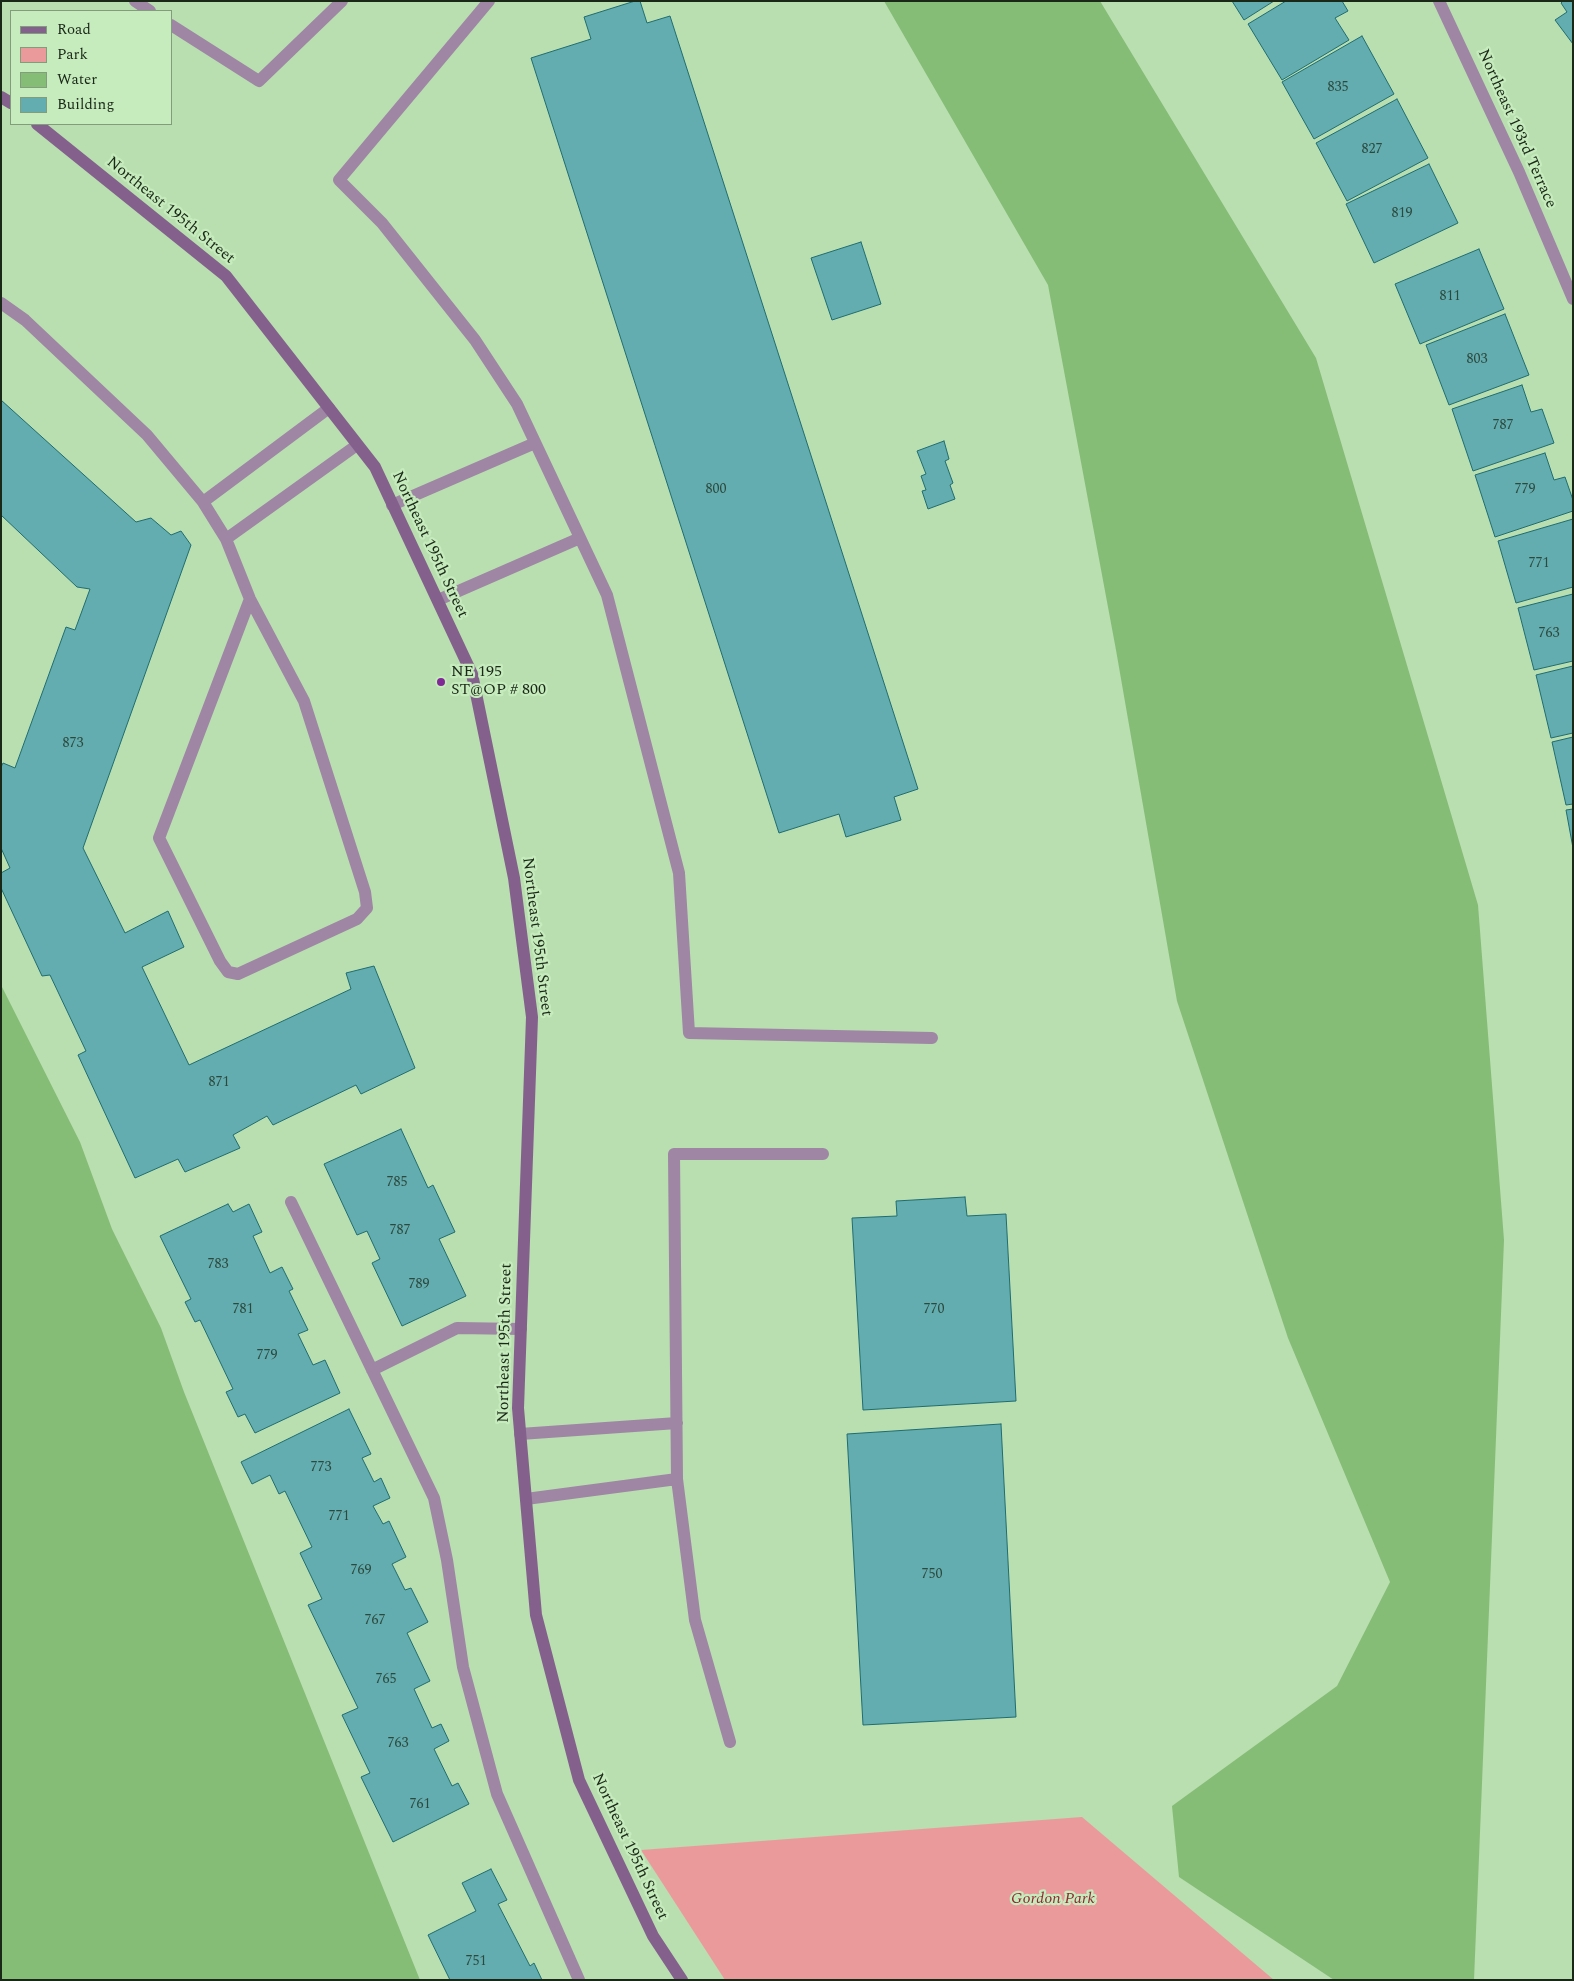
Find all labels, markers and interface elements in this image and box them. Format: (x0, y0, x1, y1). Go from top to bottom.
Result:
legend (10, 10, 172, 125)
text: Road (57, 18, 91, 41)
text: Park (57, 43, 88, 66)
street label: Northeast 193rd Terrace (1472, 47, 1560, 211)
text: Water (57, 68, 97, 91)
house number: 835 (1328, 80, 1348, 96)
text: Building (57, 93, 114, 116)
house number: 827 (1362, 142, 1382, 158)
street label: Northeast 195th Street (102, 153, 238, 269)
house number: 819 (1392, 206, 1412, 222)
house number: 811 (1440, 289, 1460, 305)
house number: 803 (1467, 352, 1487, 368)
house number: 787 (1493, 418, 1513, 434)
street label: Northeast 195th Street (387, 469, 471, 621)
house number: 800 (706, 482, 726, 498)
house number: 779 (1515, 482, 1535, 498)
house number: 771 (1529, 556, 1549, 572)
house number: 763 (1539, 626, 1559, 642)
place label: NE 195 ST@OP # 800 (451, 663, 546, 701)
marker: NE 195 ST@OP # 800 (435, 676, 447, 688)
house number: 873 (63, 736, 83, 752)
street label: Northeast 195th Street (517, 857, 555, 1017)
house number: 871 (209, 1075, 229, 1091)
house number: 785 (387, 1175, 407, 1191)
house number: 787 (390, 1223, 410, 1239)
house number: 783 (208, 1257, 228, 1273)
street label: Northeast 195th Street (495, 1263, 517, 1423)
house number: 789 (409, 1277, 429, 1293)
house number: 781 (233, 1302, 253, 1318)
house number: 770 (924, 1302, 944, 1318)
house number: 779 (257, 1348, 277, 1364)
house number: 773 (311, 1460, 331, 1476)
house number: 771 (329, 1509, 349, 1525)
house number: 769 (351, 1563, 371, 1579)
house number: 750 (922, 1567, 942, 1583)
house number: 767 (365, 1613, 385, 1629)
house number: 765 (376, 1672, 396, 1688)
house number: 763 (388, 1736, 408, 1752)
street label: Northeast 195th Street (587, 1771, 671, 1923)
house number: 761 (410, 1797, 430, 1813)
park label: Gordon Park (1011, 1890, 1095, 1910)
house number: 751 (466, 1954, 486, 1970)

